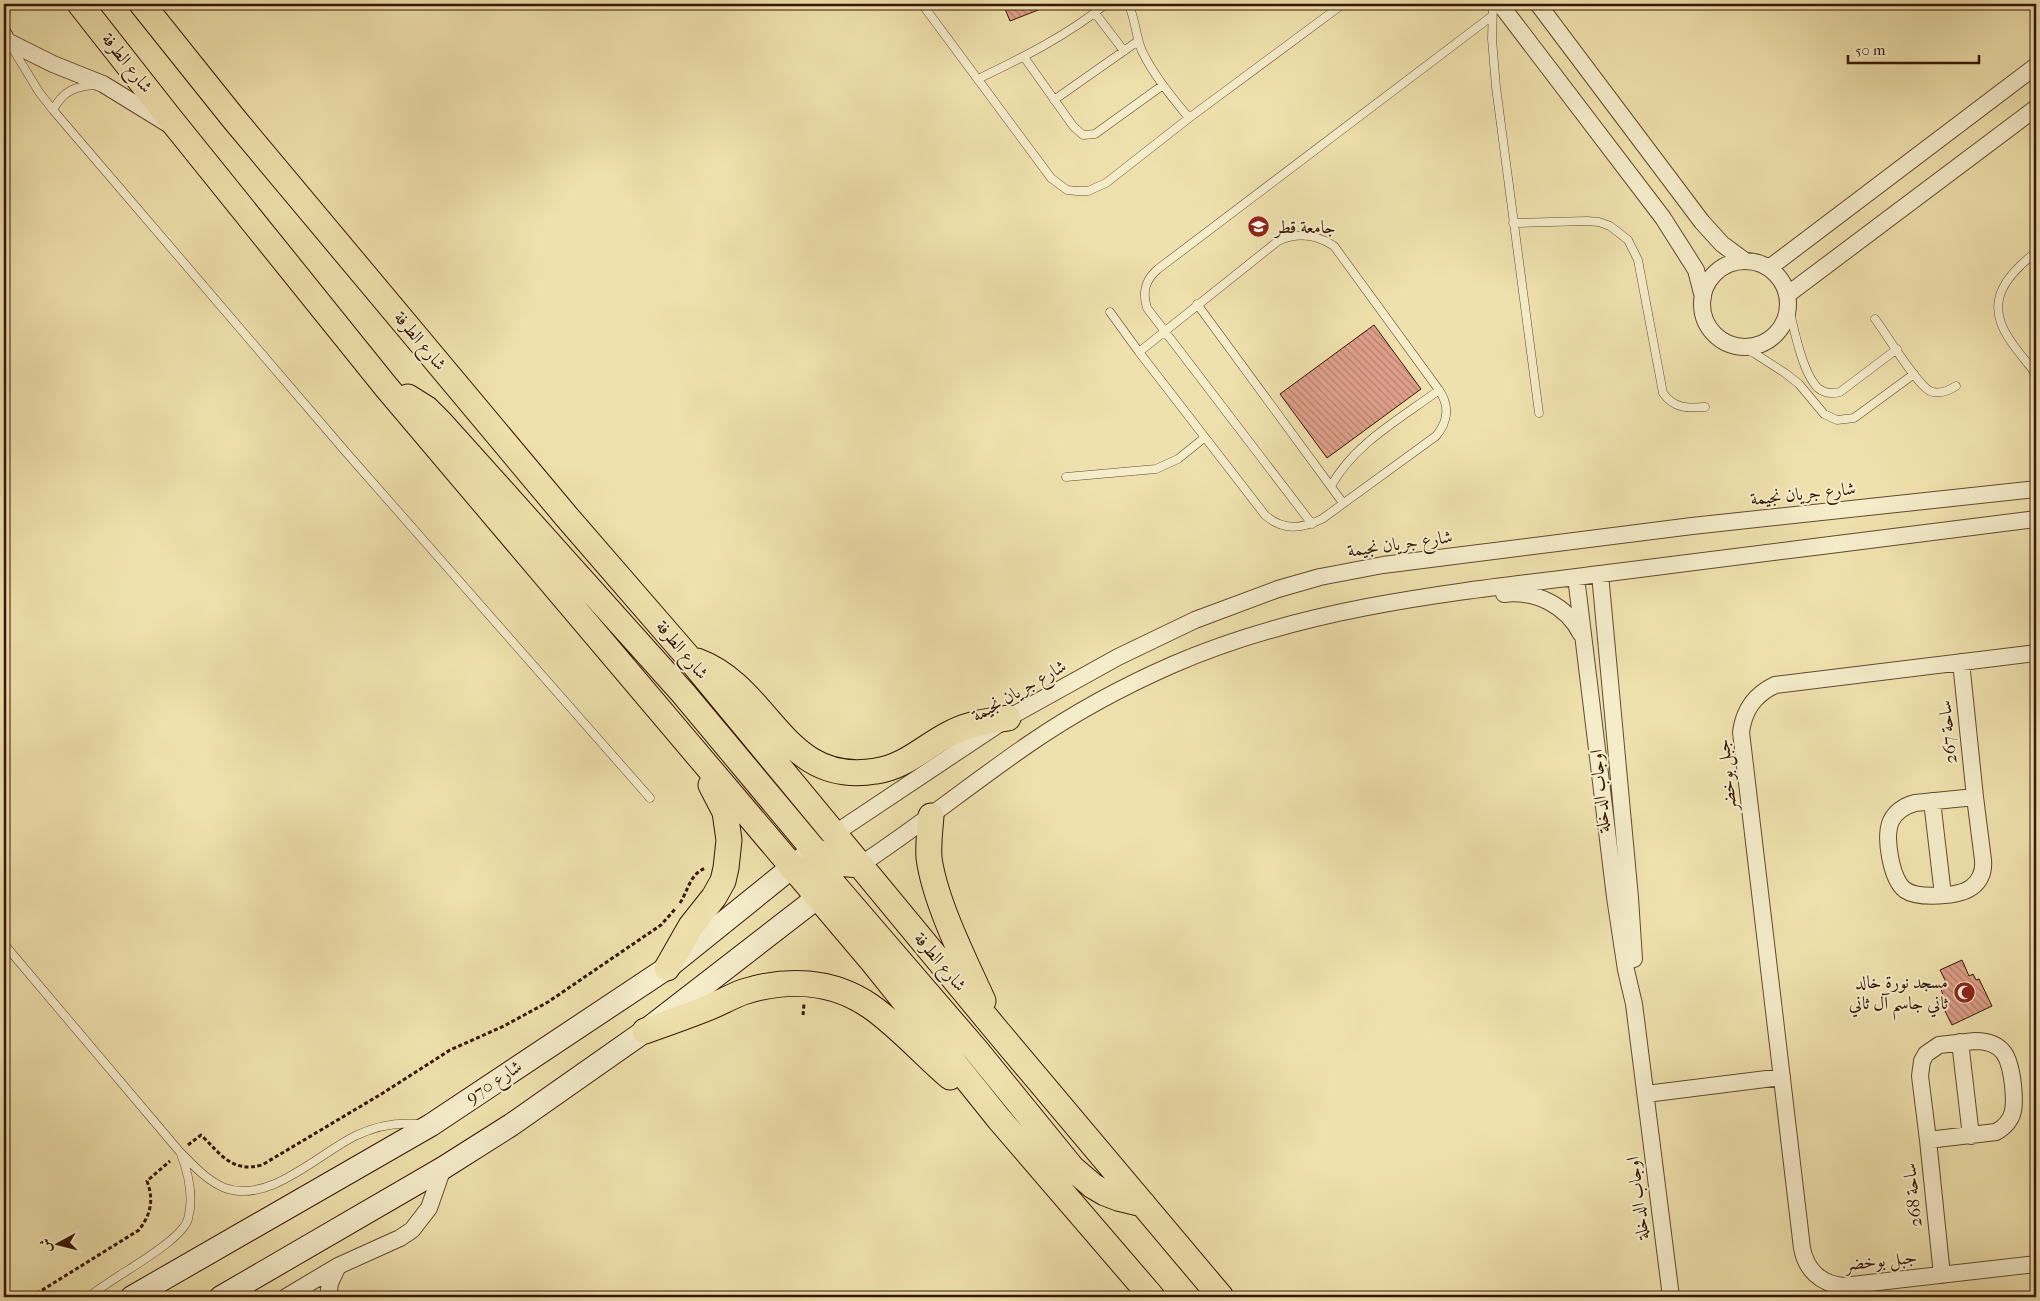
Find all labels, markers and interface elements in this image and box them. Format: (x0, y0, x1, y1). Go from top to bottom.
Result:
street label: شارع الطرفة (94, 29, 157, 100)
scale bar (1848, 32, 1979, 64)
text: 50 m (1855, 41, 1886, 59)
school or university icon: جامعة قطر (1247, 215, 1271, 239)
place label: جامعة قطر (1273, 217, 1336, 239)
street label: شارع الطرفة (386, 307, 451, 377)
street label: شارع جريان نجيمة (1749, 478, 1857, 514)
street label: شارع جريان نجيمة (1346, 526, 1454, 566)
street label: شارع الطرفة (648, 616, 713, 686)
street label: شارع جريان نجيمة (968, 655, 1072, 730)
street label: ساحة 267 (1934, 699, 1962, 765)
street label: جبل بوخضر (1713, 738, 1743, 814)
street label: اوجاب الدخلة (1586, 748, 1614, 834)
street label: شارع الطرفة (906, 928, 971, 998)
place label: مسجد نورة خالد ثاني جاسم آل ثاني (1849, 972, 1949, 1021)
mosque icon: مسجد نورة خالد ثاني جاسم آل ثاني (1952, 980, 1976, 1004)
street label: شارع 970 (462, 1056, 528, 1112)
street label: اوجاب الدخلة (1622, 1155, 1654, 1242)
street label: ساحة 268 (1899, 1162, 1927, 1228)
north arrow (32, 1218, 82, 1268)
text: ش (36, 1237, 55, 1253)
street label: جبل بوخضر (1842, 1247, 1918, 1277)

